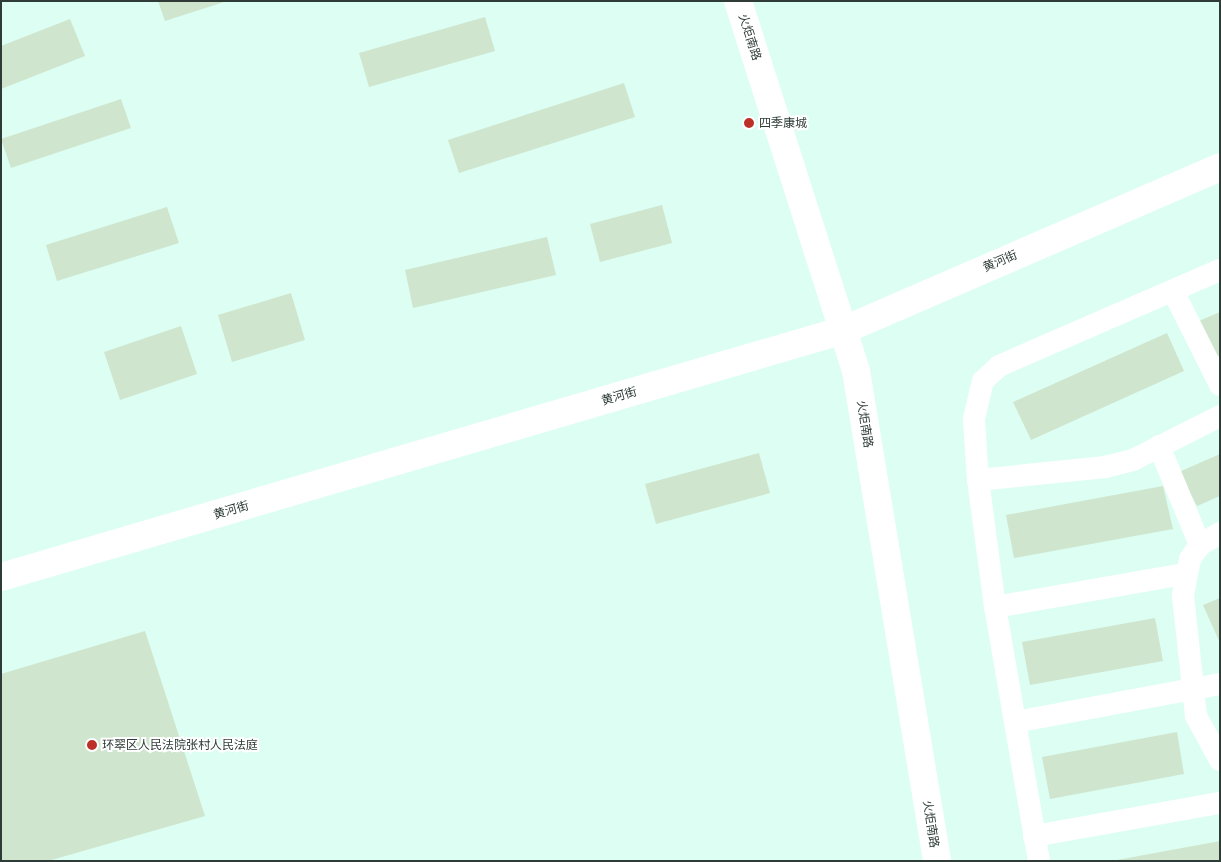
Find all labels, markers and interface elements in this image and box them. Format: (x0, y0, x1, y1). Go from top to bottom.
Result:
street label: 火炬南路 (736, 12, 764, 62)
place label: 四季康城 (759, 116, 807, 130)
marker: 四季康城 (743, 117, 755, 129)
street label: 黄河街 (981, 247, 1019, 275)
street label: 黄河街 (600, 384, 638, 408)
street label: 火炬南路 (854, 399, 876, 449)
street label: 黄河街 (212, 498, 250, 522)
place label: 环翠区人民法院张村人民法庭 (102, 738, 258, 752)
marker: 环翠区人民法院张村人民法庭 (86, 739, 98, 751)
street label: 火炬南路 (920, 799, 942, 849)

